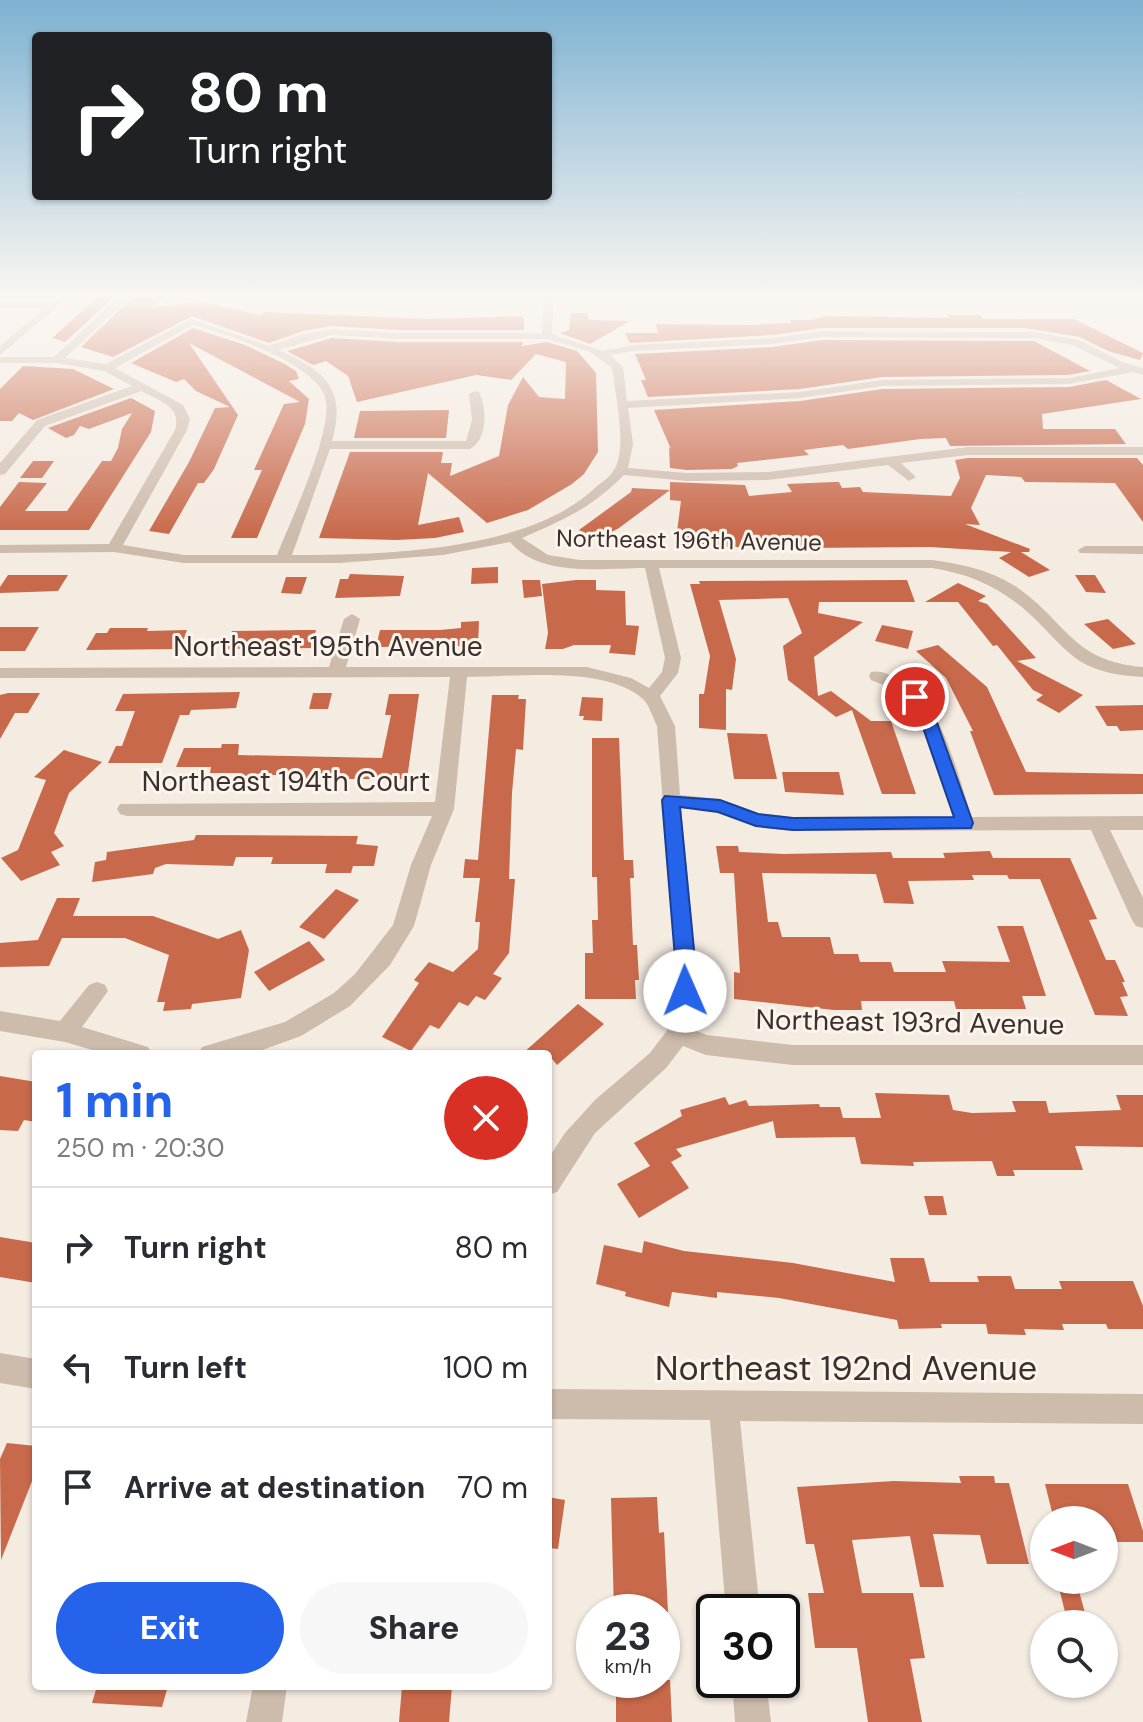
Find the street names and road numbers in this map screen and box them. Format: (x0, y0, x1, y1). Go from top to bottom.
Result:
street label: Northeast 196th Avenue (556, 522, 822, 558)
street label: Northeast 195th Avenue (173, 628, 483, 665)
street label: Northeast 194th Court (142, 763, 430, 800)
street label: Northeast 193rd Avenue (755, 1001, 1065, 1043)
street label: Northeast 192nd Avenue (655, 1346, 1037, 1391)

